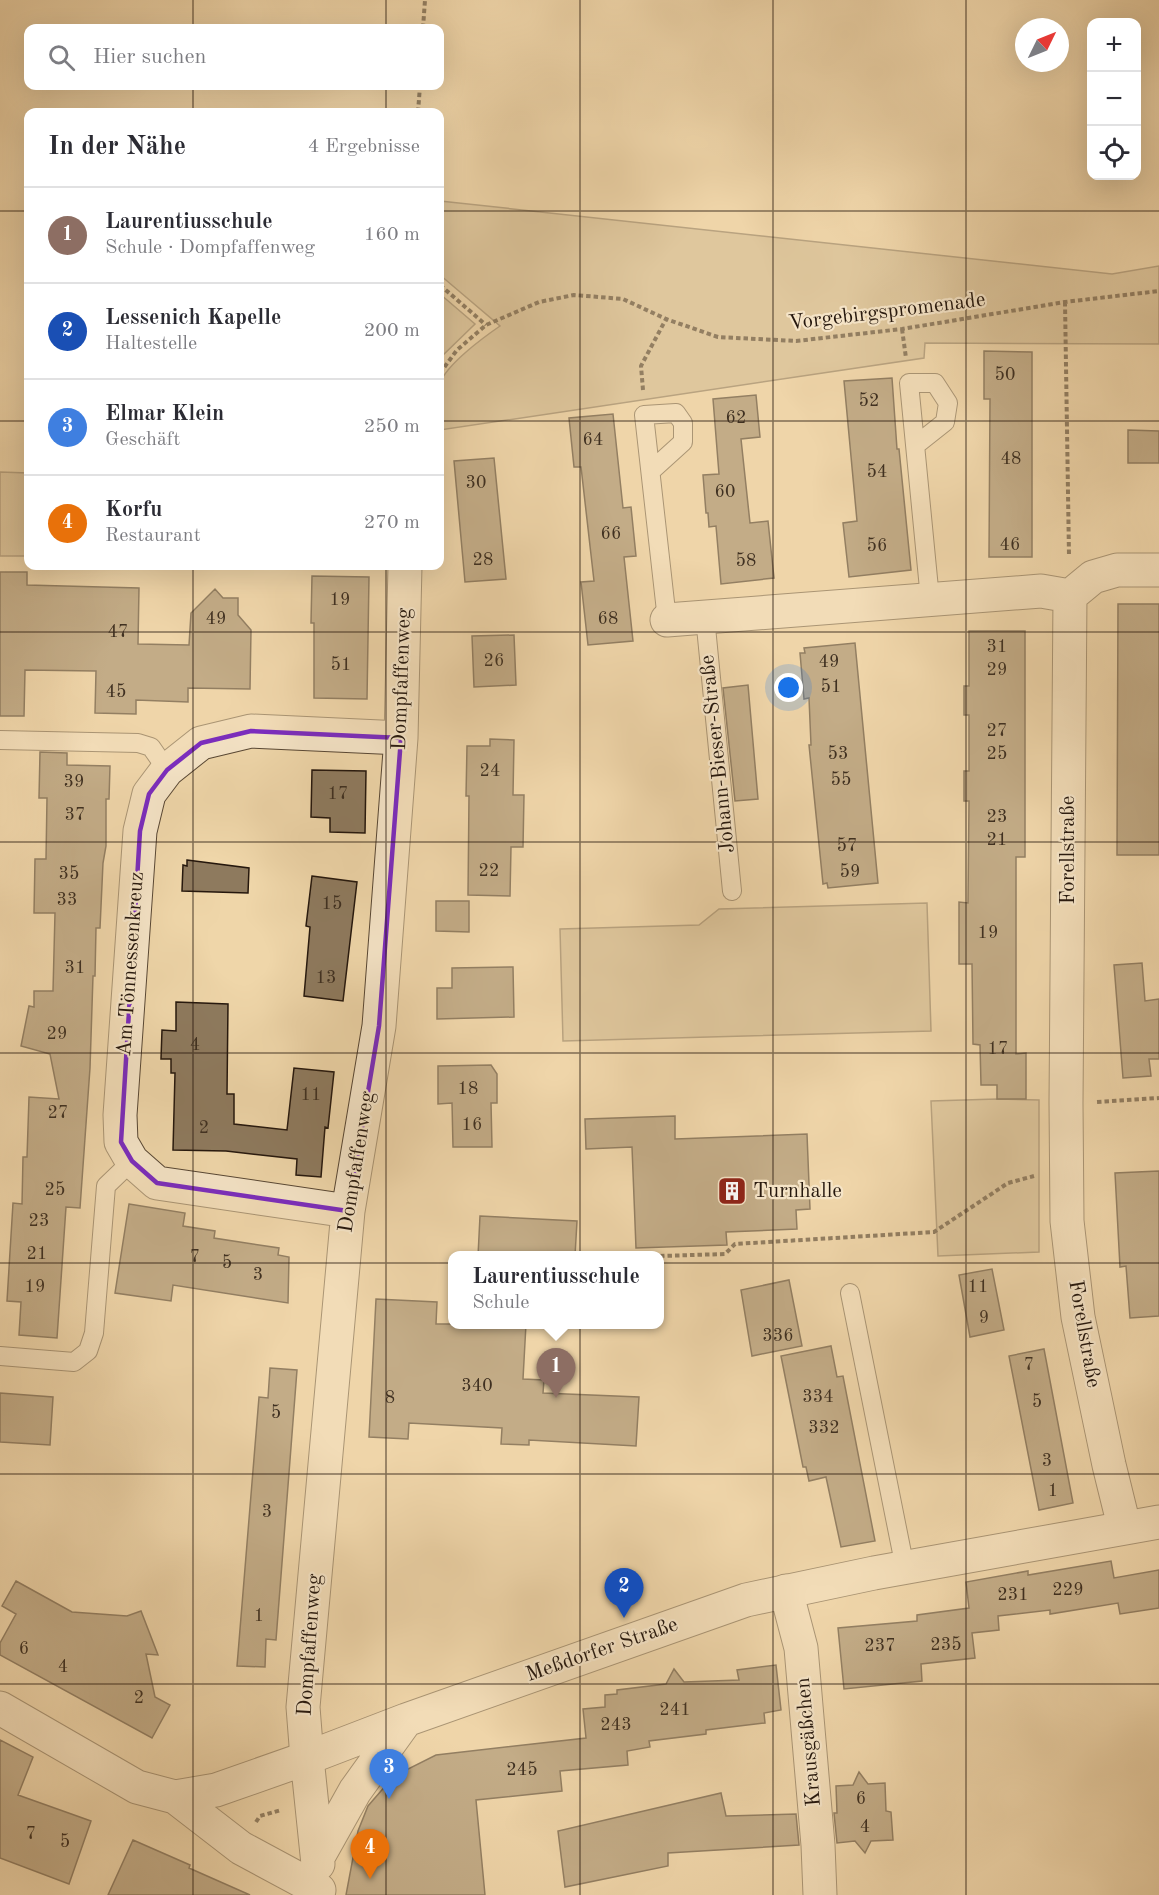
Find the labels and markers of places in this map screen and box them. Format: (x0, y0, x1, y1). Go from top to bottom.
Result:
building icon: Turnhalle (716, 1175, 748, 1207)
place label: Turnhalle (753, 1181, 842, 1202)
pin: 1 (536, 1348, 576, 1398)
pin: 2 (604, 1568, 644, 1618)
pin: 3 (370, 1750, 408, 1799)
pin: 4 (350, 1830, 389, 1879)

